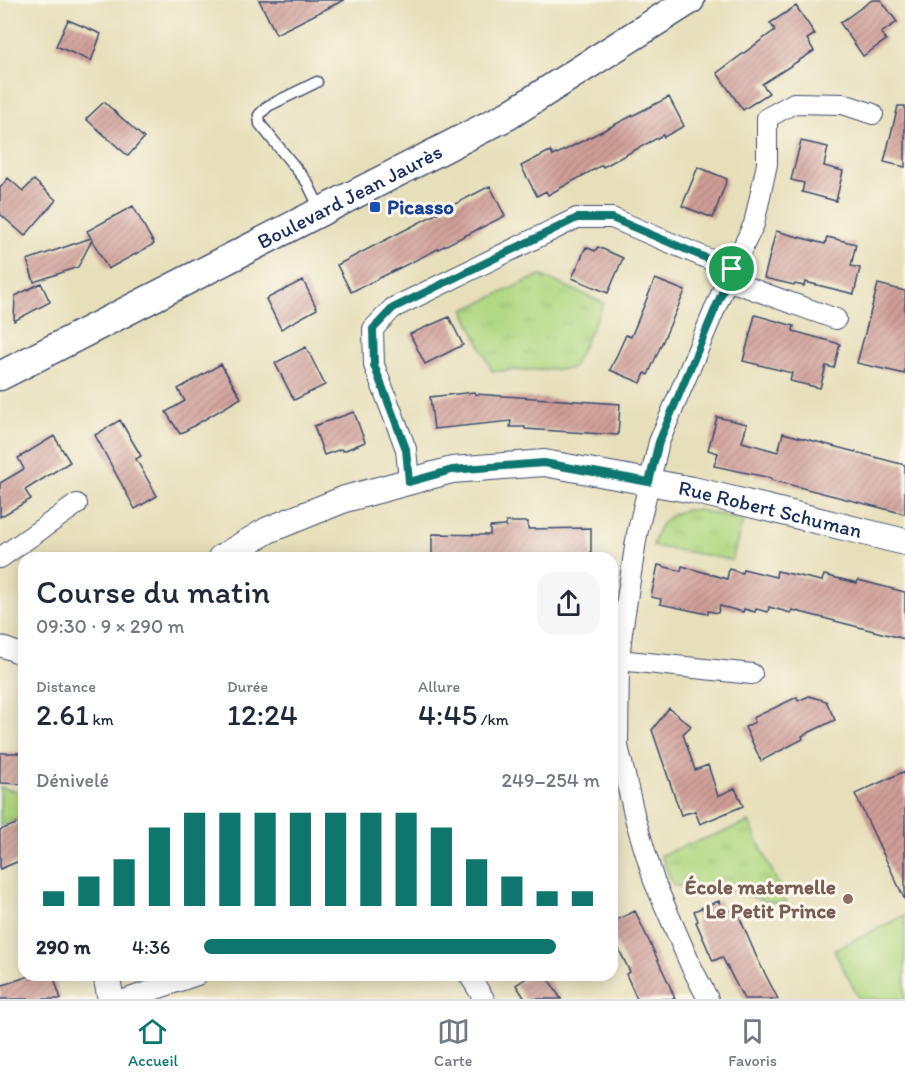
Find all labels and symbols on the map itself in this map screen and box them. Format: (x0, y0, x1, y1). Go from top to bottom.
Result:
street label: Boulevard Jean Jaurès (253, 139, 446, 254)
place label: Picasso (387, 194, 454, 219)
marker: Picasso (368, 200, 382, 214)
pin (706, 243, 757, 294)
street label: Rue Robert Schuman (677, 475, 865, 543)
place label: École maternelle Le Petit Prince (685, 874, 836, 923)
marker: École maternelle Le Petit Prince (841, 892, 855, 906)

